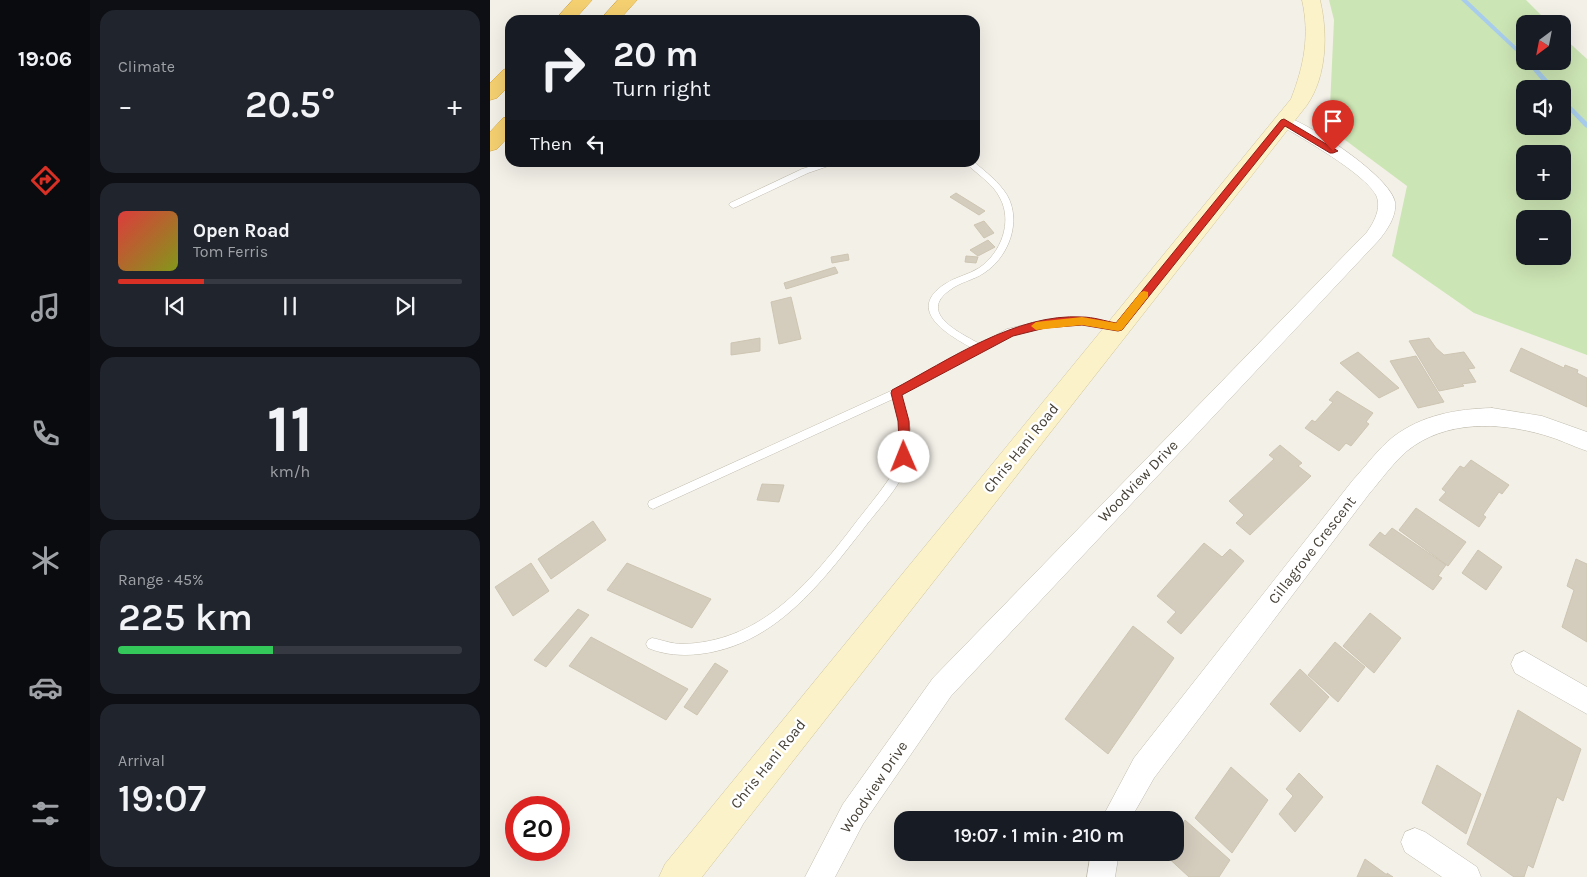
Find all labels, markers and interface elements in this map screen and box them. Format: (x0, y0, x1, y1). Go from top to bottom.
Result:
north arrow (1516, 15, 1571, 70)
map controls (1516, 15, 1571, 265)
text: 20 m (613, 34, 698, 75)
icon: right (530, 35, 595, 100)
text: 19:06 (18, 46, 72, 72)
text: Climate (118, 57, 175, 76)
text: Turn right (613, 76, 711, 102)
button: sound (1516, 80, 1571, 135)
text: 20.5° (245, 82, 335, 127)
text: − (118, 89, 133, 122)
text: + (447, 89, 462, 122)
pin (1312, 100, 1354, 151)
icon: arrive (1319, 107, 1347, 135)
icon: left (582, 130, 610, 158)
text: Then (530, 133, 572, 155)
button: + (1516, 145, 1571, 200)
icon: directions (28, 163, 63, 198)
button: − (1516, 210, 1571, 265)
text: Open Road (193, 220, 290, 242)
text: Tom Ferris (193, 242, 268, 261)
icon: music (28, 290, 63, 325)
icon: previous (161, 292, 189, 320)
icon: pause (276, 292, 304, 320)
icon: next (391, 292, 419, 320)
text: 11 (267, 391, 313, 467)
street label: Chris Hani Road (980, 400, 1062, 496)
icon: phone (28, 416, 63, 451)
position arrow (877, 430, 929, 482)
street label: Woodview Drive (1094, 436, 1182, 526)
text: km/h (270, 462, 310, 481)
street label: Cillagrove Crescent (1264, 492, 1360, 607)
icon: climate (28, 543, 63, 578)
text: Range · 45% (118, 570, 204, 589)
text: 225 km (118, 595, 253, 640)
icon: car (28, 670, 63, 705)
street label: Chris Hani Road (727, 716, 809, 812)
street label: Woodview Drive (837, 737, 911, 837)
text: Arrival (118, 751, 165, 770)
text: 19:07 (118, 776, 206, 821)
icon: filters (28, 796, 63, 831)
speed limit sign: 20 (505, 796, 570, 861)
text: 19:07 · 1 min · 210 m (954, 825, 1124, 847)

